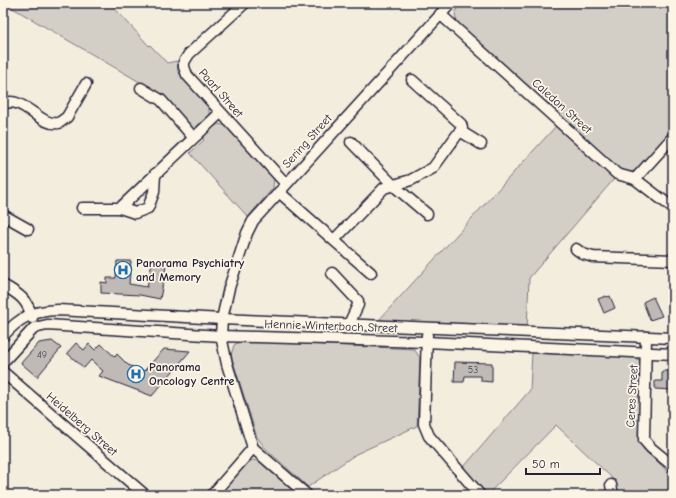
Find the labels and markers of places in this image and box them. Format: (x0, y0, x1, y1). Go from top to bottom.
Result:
place label: Panorama Psychiatry and Memory (136, 256, 245, 284)
hospital icon: Panorama Psychiatry and Memory (113, 260, 133, 280)
place label: Panorama Oncology Centre (149, 360, 234, 388)
hospital icon: Panorama Oncology Centre (126, 364, 146, 384)

